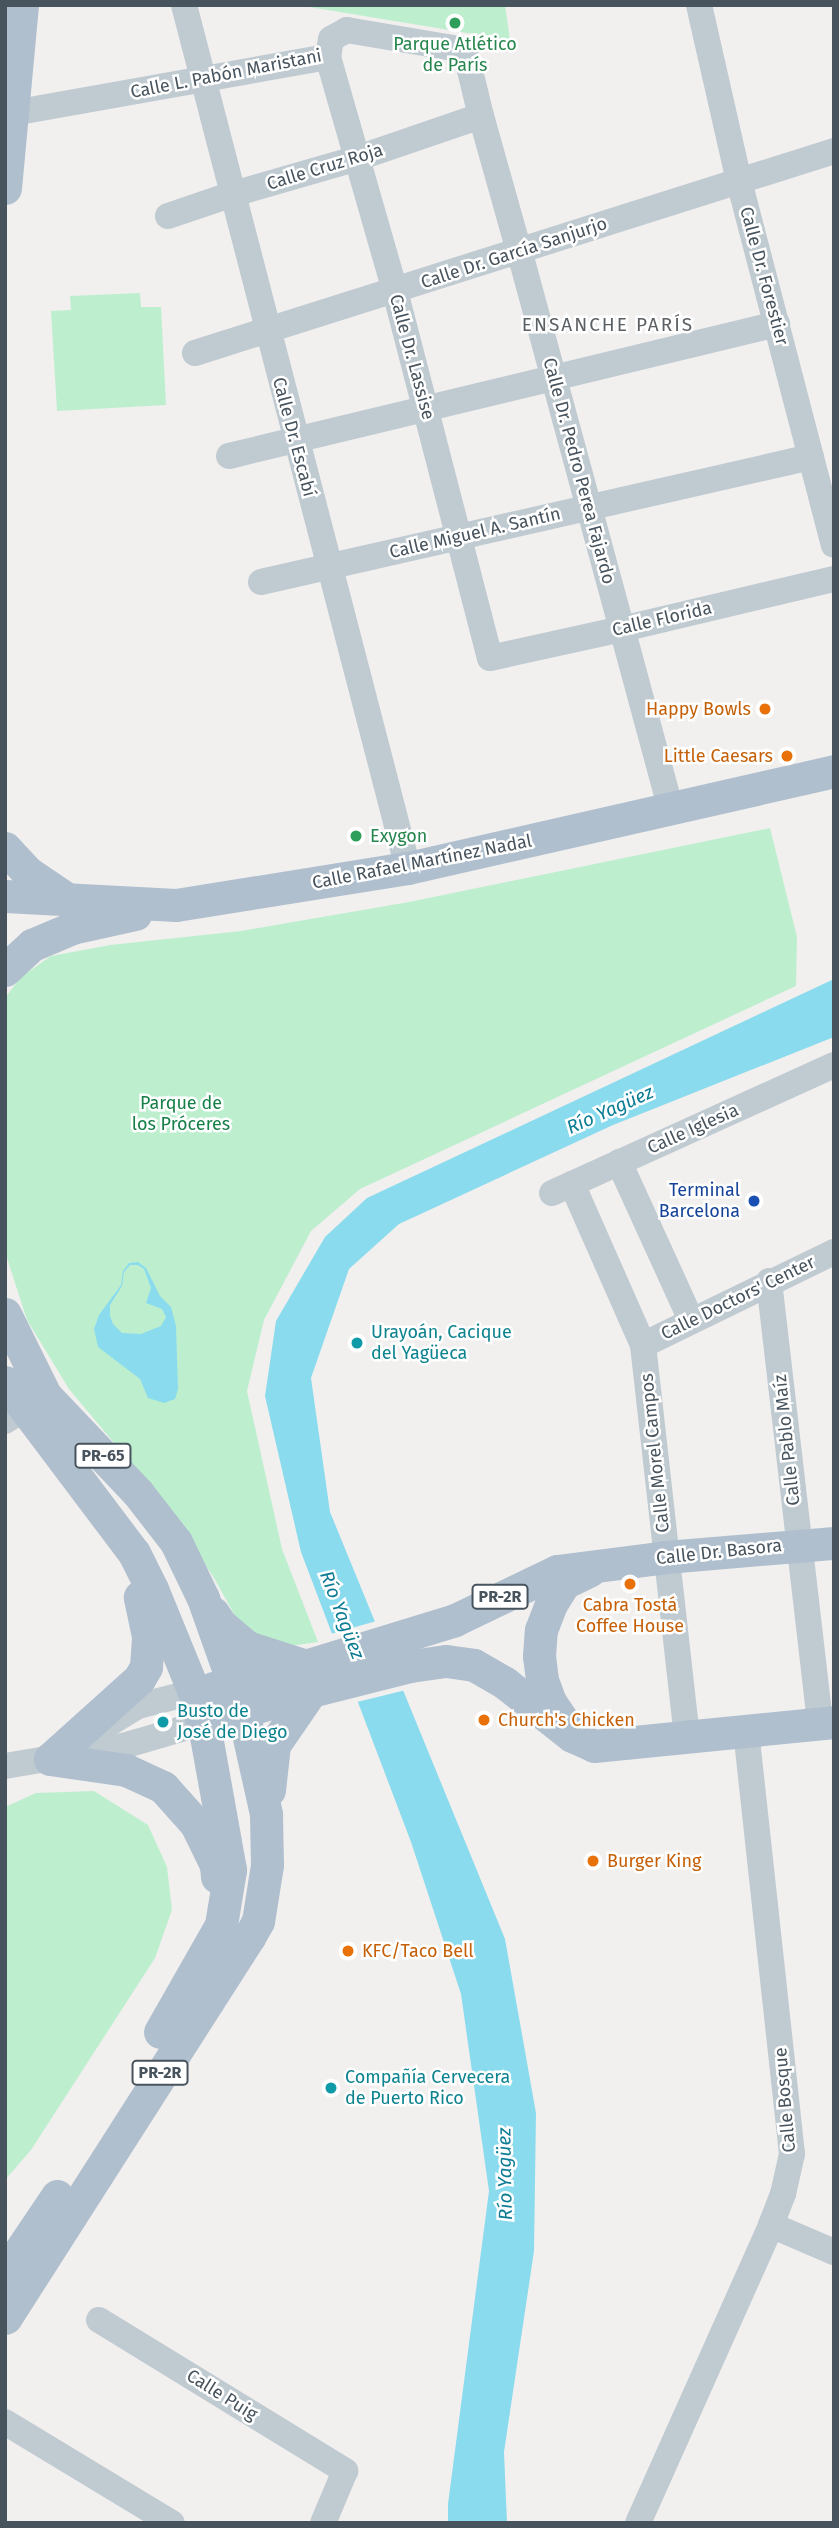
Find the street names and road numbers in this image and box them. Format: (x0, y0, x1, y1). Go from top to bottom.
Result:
street label: Calle L. Pabón Maristani (129, 45, 323, 103)
street label: Calle Cruz Roja (264, 139, 386, 195)
street label: Calle Dr. Forestier (735, 204, 793, 348)
street label: Calle Dr. García Sanjurjo (418, 213, 610, 293)
street label: Calle Dr. Lassise (385, 292, 439, 422)
street label: Calle Dr. Pedro Perea Fajardo (538, 356, 620, 586)
street label: Calle Dr. Escabí (268, 375, 320, 499)
street label: Calle Miguel A. Santín (387, 503, 563, 563)
street label: Calle Florida (610, 597, 714, 641)
street label: Calle Rafael Martínez Nadal (310, 830, 534, 894)
street label: Calle Iglesia (644, 1099, 742, 1159)
street label: Calle Doctors' Center (658, 1251, 818, 1345)
street label: Calle Morel Campos (636, 1372, 674, 1534)
street label: Calle Pablo Maíz (769, 1373, 805, 1507)
road number: PR-65 (73, 1444, 133, 1468)
street label: Calle Dr. Basora (655, 1535, 783, 1569)
road number: PR-2R (470, 1584, 530, 1610)
street label: Calle Bosque (770, 2047, 800, 2153)
road number: PR-2R (130, 2060, 190, 2086)
street label: Calle Puig (183, 2365, 261, 2425)

